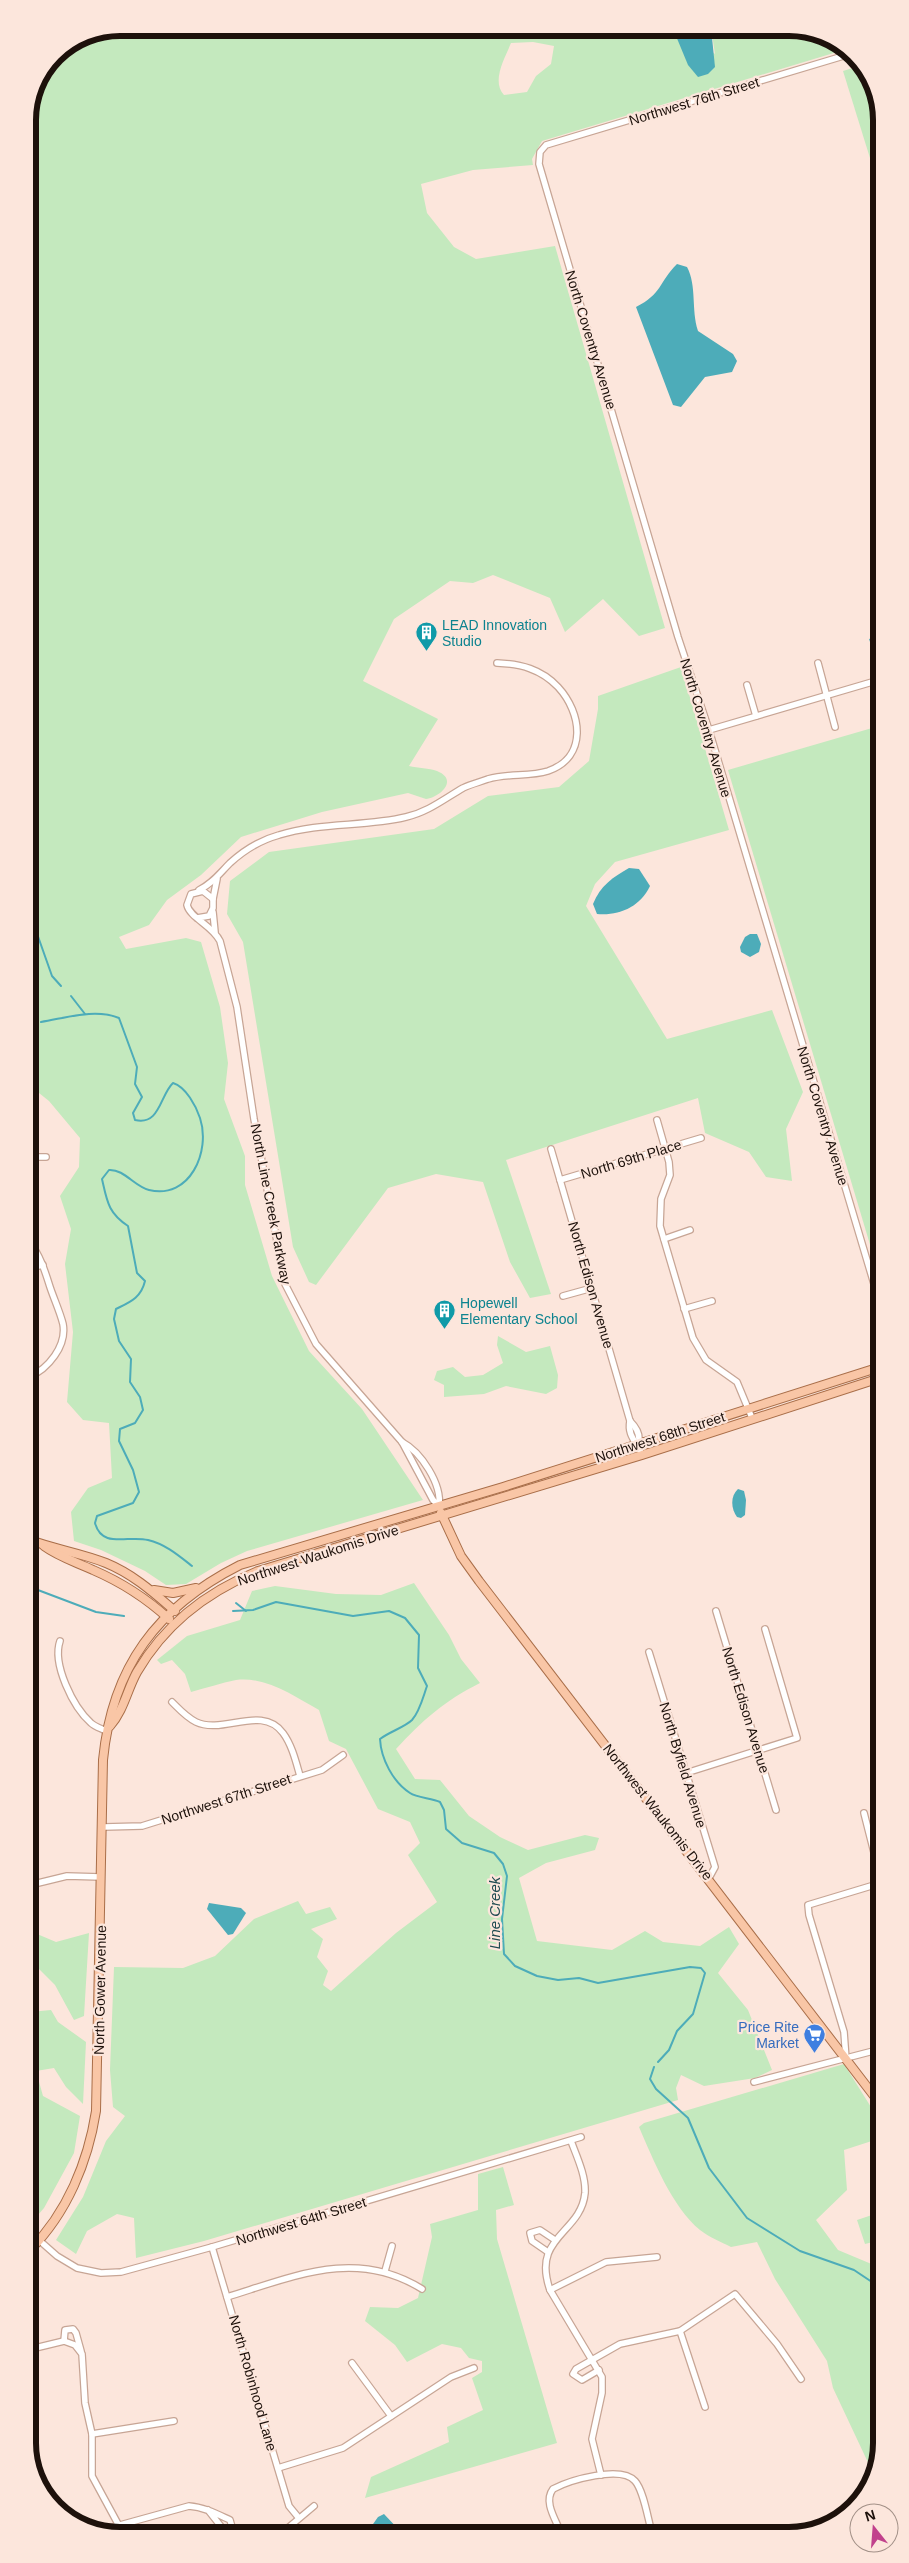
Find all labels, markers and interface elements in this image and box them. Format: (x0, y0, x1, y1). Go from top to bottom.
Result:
street label: Northwest 76th Street (627, 74, 761, 128)
street label: North Coventry Avenue (562, 269, 620, 412)
place label: LEAD Innovation Studio (442, 617, 547, 649)
building icon: LEAD Innovation Studio (414, 621, 438, 652)
street label: North Coventry Avenue (677, 657, 735, 800)
street label: North Coventry Avenue (794, 1045, 852, 1188)
street label: North Line Creek Parkway (248, 1122, 294, 1286)
street label: North 69th Place (579, 1136, 683, 1182)
street label: North Edison Avenue (565, 1220, 617, 1351)
place label: Hopewell Elementary School (460, 1295, 578, 1327)
building icon: Hopewell Elementary School (432, 1299, 456, 1330)
street label: Northwest 68th Street (593, 1408, 727, 1466)
street label: Northwest Waukomis Drive (235, 1521, 401, 1589)
street label: North Edison Avenue (719, 1645, 773, 1775)
street label: North Byfield Avenue (656, 1700, 710, 1830)
street label: Northwest Waukomis Drive (600, 1741, 716, 1883)
street label: Northwest 67th Street (159, 1770, 293, 1828)
water label: Line Creek (486, 1875, 503, 1949)
street label: North Gower Avenue (91, 1925, 109, 2055)
place label: Price Rite Market (738, 2019, 799, 2051)
supermarket icon: Price Rite Market (803, 2023, 827, 2054)
street label: Northwest 64th Street (234, 2194, 368, 2248)
street label: North Robinhood Lane (226, 2313, 280, 2453)
north arrow (849, 2503, 899, 2553)
text: N (863, 2506, 877, 2525)

